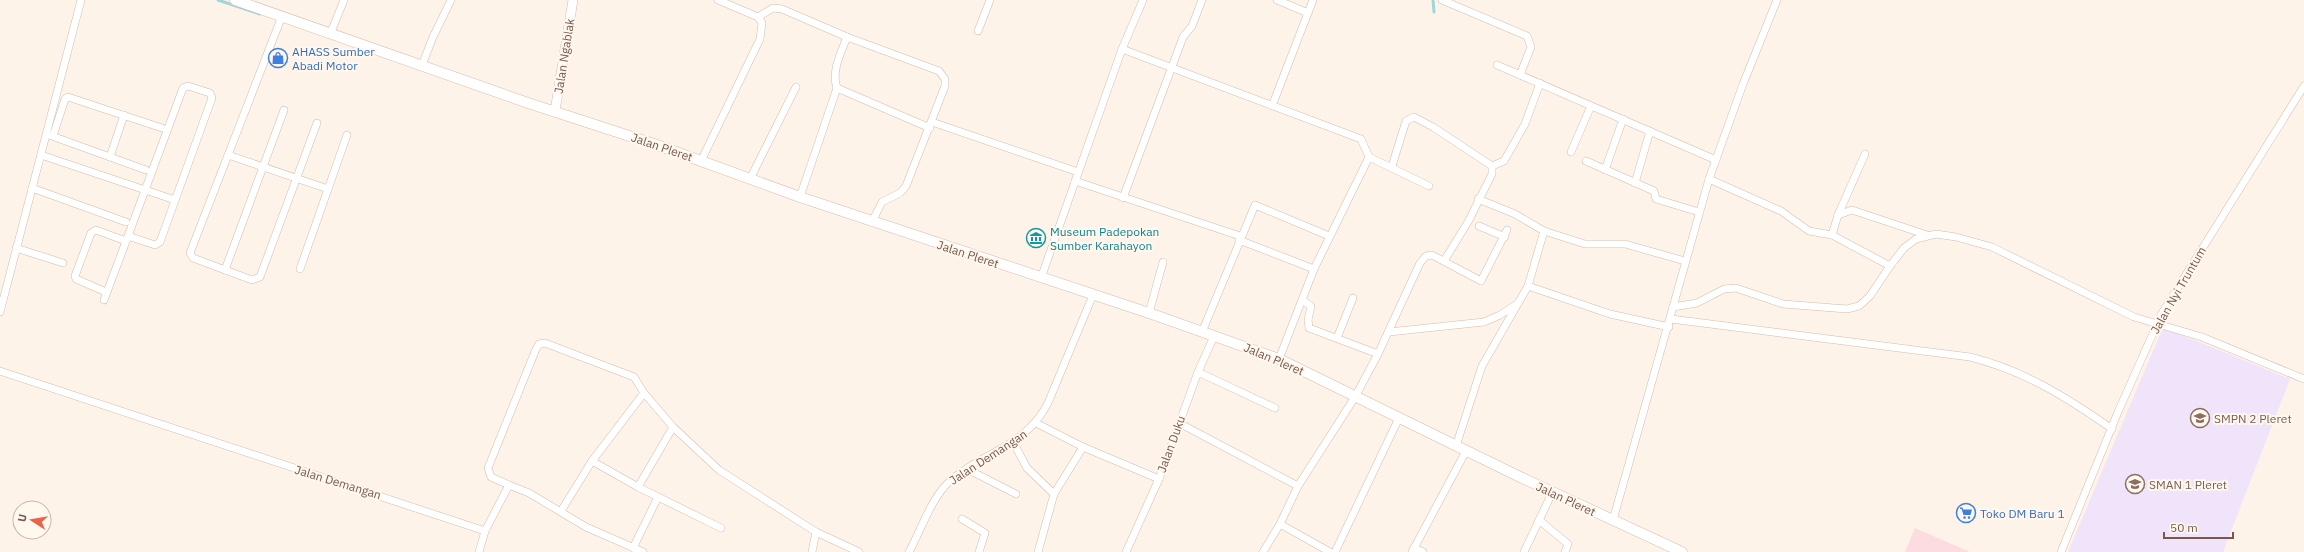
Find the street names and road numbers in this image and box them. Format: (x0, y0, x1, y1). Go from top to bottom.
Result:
street label: Jalan Ngablak (551, 17, 577, 95)
street label: Jalan Pleret (629, 129, 695, 165)
street label: Jalan Pleret (935, 237, 1001, 271)
street label: Jalan Nyi Truntum (2147, 244, 2209, 336)
street label: Jalan Pleret (1242, 340, 1306, 378)
street label: Jalan Duku (1154, 413, 1188, 475)
street label: Jalan Demangan (946, 426, 1030, 488)
street label: Jalan Demangan (293, 462, 383, 502)
street label: Jalan Pleret (1534, 479, 1598, 519)

